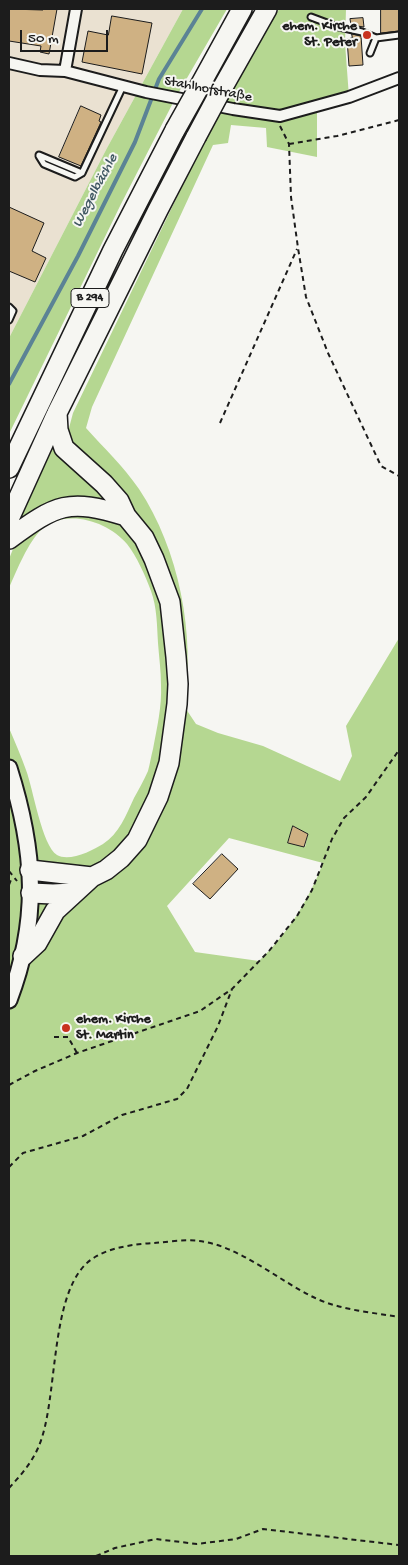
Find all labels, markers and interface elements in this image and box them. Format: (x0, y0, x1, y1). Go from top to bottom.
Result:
place label: ehem. Kirche St. Peter (282, 19, 357, 52)
scale bar (22, 20, 110, 52)
marker: ehem. Kirche St. Peter (361, 29, 373, 41)
text: 50 m (28, 30, 59, 48)
street label: Stahlhofstraße (163, 73, 253, 107)
water label: Wegelbächle (69, 151, 123, 231)
road number: B 294 (71, 288, 109, 308)
place label: ehem. Kirche St. Martin (76, 1012, 151, 1044)
marker: ehem. Kirche St. Martin (60, 1022, 72, 1034)

